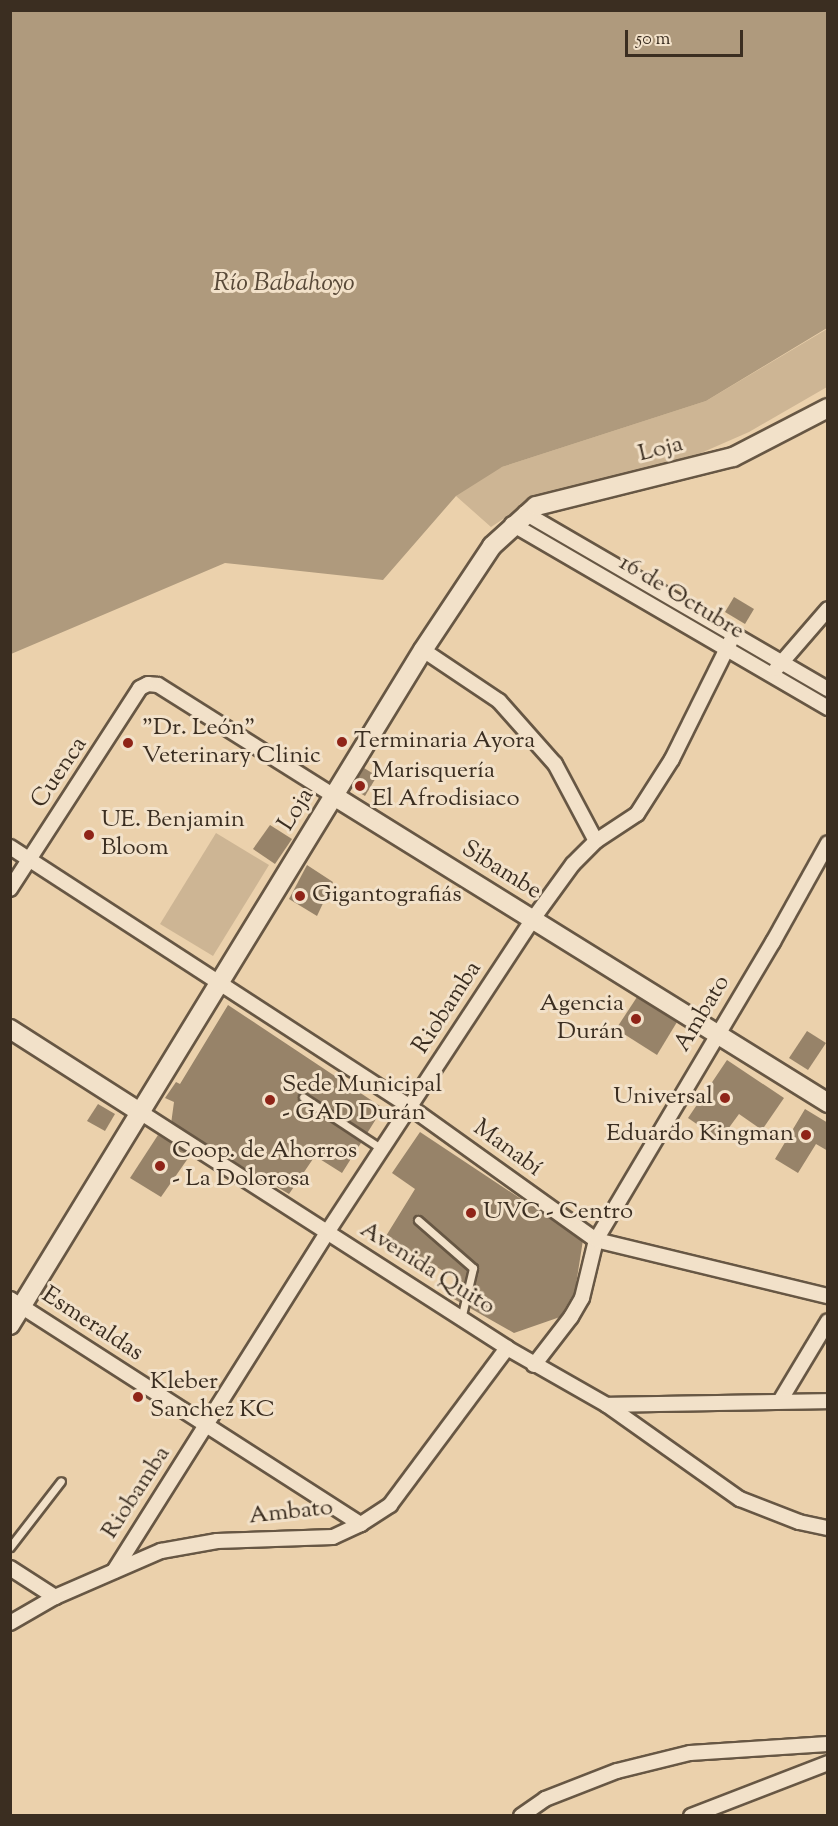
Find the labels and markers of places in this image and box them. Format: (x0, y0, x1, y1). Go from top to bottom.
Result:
place label: "Dr. León" Veterinary Clinic (142, 715, 321, 771)
place label: Terminaria Ayora (354, 728, 535, 756)
marker: "Dr. León" Veterinary Clinic (119, 734, 137, 752)
marker: Terminaria Ayora (335, 735, 349, 749)
place label: Marisquería El Afrodisiaco (372, 758, 520, 814)
marker: Marisquería El Afrodisiaco (353, 779, 367, 793)
place label: UE. Benjamin Bloom (101, 807, 245, 863)
marker: UE. Benjamin Bloom (82, 828, 96, 842)
place label: Gigantografiás (312, 882, 462, 910)
marker: Gigantografiás (293, 889, 307, 903)
place label: Agencia Durán (540, 991, 624, 1047)
marker: Agencia Durán (629, 1012, 643, 1026)
place label: Sede Municipal - GAD Durán (282, 1072, 442, 1128)
place label: Universal (613, 1084, 713, 1112)
marker: Universal (718, 1091, 732, 1105)
marker: Sede Municipal - GAD Durán (263, 1093, 277, 1107)
place label: Eduardo Kingman (606, 1121, 794, 1149)
marker: Eduardo Kingman (799, 1128, 813, 1142)
place label: Coop. de Ahorros - La Dolorosa (172, 1138, 357, 1194)
marker: Coop. de Ahorros - La Dolorosa (153, 1159, 167, 1173)
place label: UVC - Centro (483, 1199, 633, 1227)
marker: UVC - Centro (464, 1206, 478, 1220)
place label: Kleber Sanchez KC (150, 1369, 275, 1425)
marker: Kleber Sanchez KC (131, 1390, 145, 1404)

